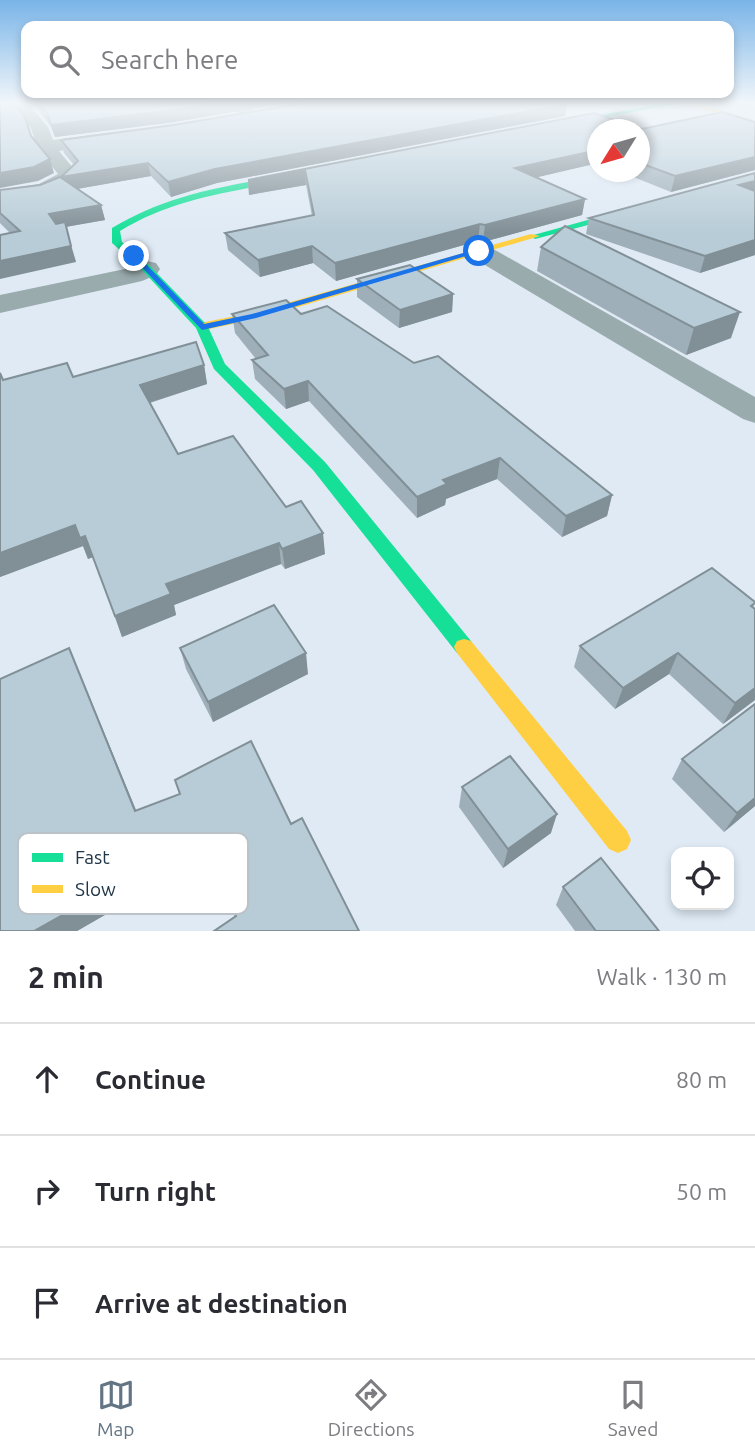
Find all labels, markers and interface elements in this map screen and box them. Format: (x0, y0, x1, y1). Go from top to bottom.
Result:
search box (21, 21, 734, 98)
icon: search (45, 41, 83, 79)
text: Search here (101, 45, 238, 74)
north arrow (587, 119, 650, 182)
route start (463, 235, 494, 266)
route end (118, 240, 149, 271)
legend (18, 833, 248, 914)
text: Fast (75, 846, 110, 868)
map controls (671, 847, 734, 910)
button: locate (671, 847, 734, 910)
text: Slow (75, 878, 116, 900)
text: 2 min (28, 960, 104, 994)
text: Walk · 130 m (596, 964, 727, 989)
icon: ahead (28, 1060, 66, 1098)
text: Continue (95, 1065, 206, 1094)
text: 80 m (676, 1067, 727, 1092)
icon: right (28, 1172, 66, 1210)
text: Turn right (95, 1177, 216, 1206)
text: 50 m (676, 1179, 727, 1204)
icon: arrive (28, 1284, 66, 1322)
text: Arrive at destination (95, 1289, 348, 1318)
tab: Map (97, 1376, 135, 1440)
tab: Directions (328, 1376, 415, 1440)
tab: Saved (608, 1376, 658, 1440)

